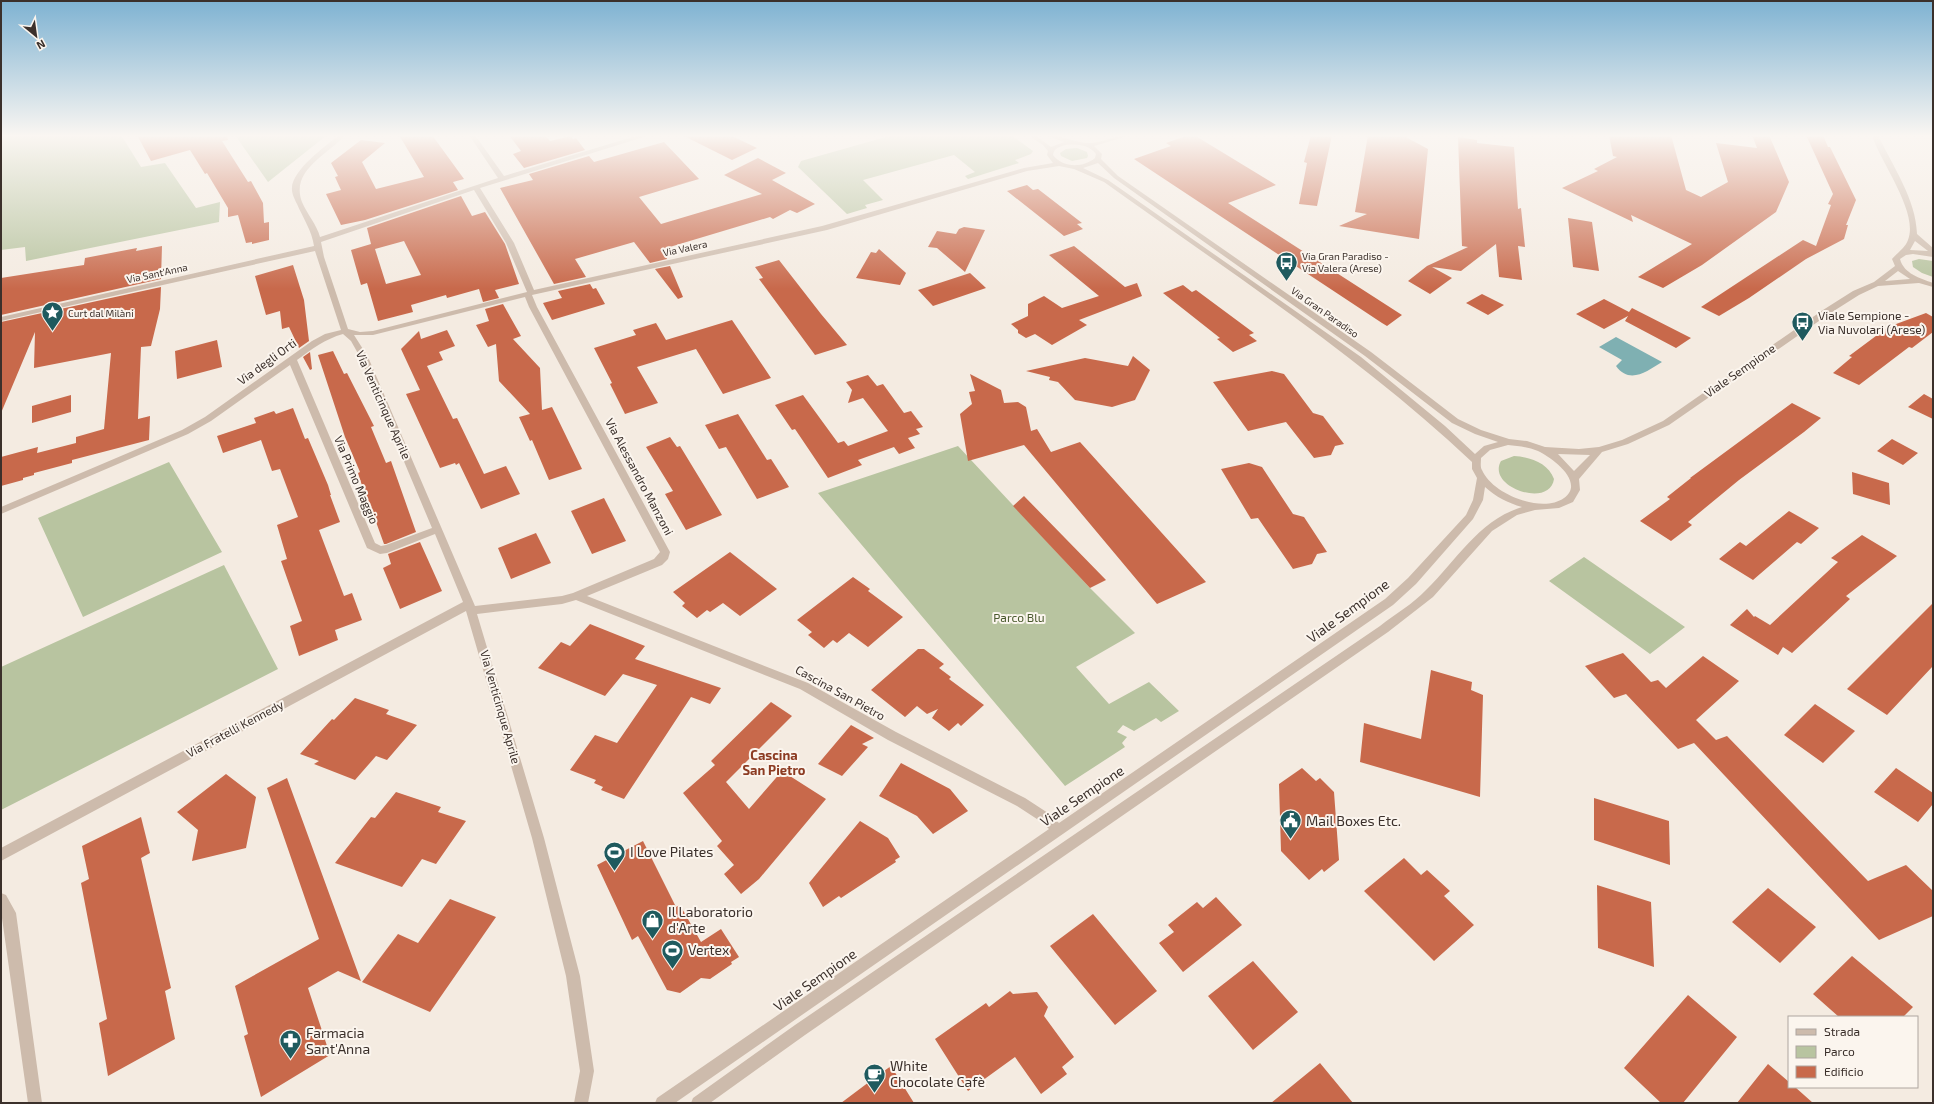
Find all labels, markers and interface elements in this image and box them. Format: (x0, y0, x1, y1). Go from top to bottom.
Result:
north arrow (16, 16, 56, 56)
text: N (34, 38, 48, 53)
street label: Via Valera (662, 237, 708, 259)
bus stop icon: Via Gran Paradiso - Via Valera (Arese) (1273, 249, 1299, 282)
place label: Via Gran Paradiso - Via Valera (Arese) (1302, 250, 1389, 274)
street label: Via Sant'Anna (125, 261, 189, 285)
street label: Via Gran Paradiso (1289, 284, 1361, 340)
place icon: Curt dal Milàni (39, 300, 65, 333)
place label: Curt dal Milàni (68, 307, 134, 319)
place label: Viale Sempione - Via Nuvolari (Arese) (1818, 308, 1925, 336)
bus stop icon: Viale Sempione - Via Nuvolari (Arese) (1789, 310, 1815, 343)
street label: Via degli Orti (234, 335, 299, 387)
street label: Viale Sempione (1701, 341, 1778, 400)
street label: Via Venticinque Aprile (354, 348, 414, 461)
street label: Via Alessandro Manzoni (603, 416, 677, 537)
street label: Via Primo Maggio (332, 433, 382, 526)
street label: Viale Sempione (1303, 575, 1392, 646)
park label: Parco Blu (993, 610, 1045, 624)
street label: Via Venticinque Aprile (478, 648, 524, 765)
street label: Cascina San Pietro (793, 662, 888, 723)
street label: Via Fratelli Kennedy (184, 696, 286, 760)
district label: Cascina San Pietro (742, 747, 806, 778)
street label: Viale Sempione (1037, 761, 1127, 830)
public building icon: Mail Boxes Etc. (1278, 808, 1304, 841)
place label: Mail Boxes Etc. (1306, 812, 1401, 829)
sports icon: I Love Pilates (602, 839, 628, 872)
place label: I Love Pilates (630, 843, 713, 860)
place label: Il Laboratorio d'Arte (668, 903, 753, 936)
shop icon: Il Laboratorio d'Arte (639, 907, 665, 940)
sports icon: Vertex (659, 937, 685, 970)
place label: Vertex (688, 941, 730, 958)
street label: Viale Sempione (770, 945, 859, 1014)
legend (1788, 1016, 1918, 1088)
place label: Farmacia Sant'Anna (306, 1024, 370, 1057)
text: Strada (1824, 1024, 1860, 1038)
pharmacy icon: Farmacia Sant'Anna (278, 1028, 304, 1061)
text: Parco (1824, 1044, 1855, 1058)
place label: White Chocolate Cafè (890, 1057, 985, 1090)
cafe icon: White Chocolate Cafè (862, 1061, 888, 1094)
text: Edificio (1824, 1064, 1864, 1078)

